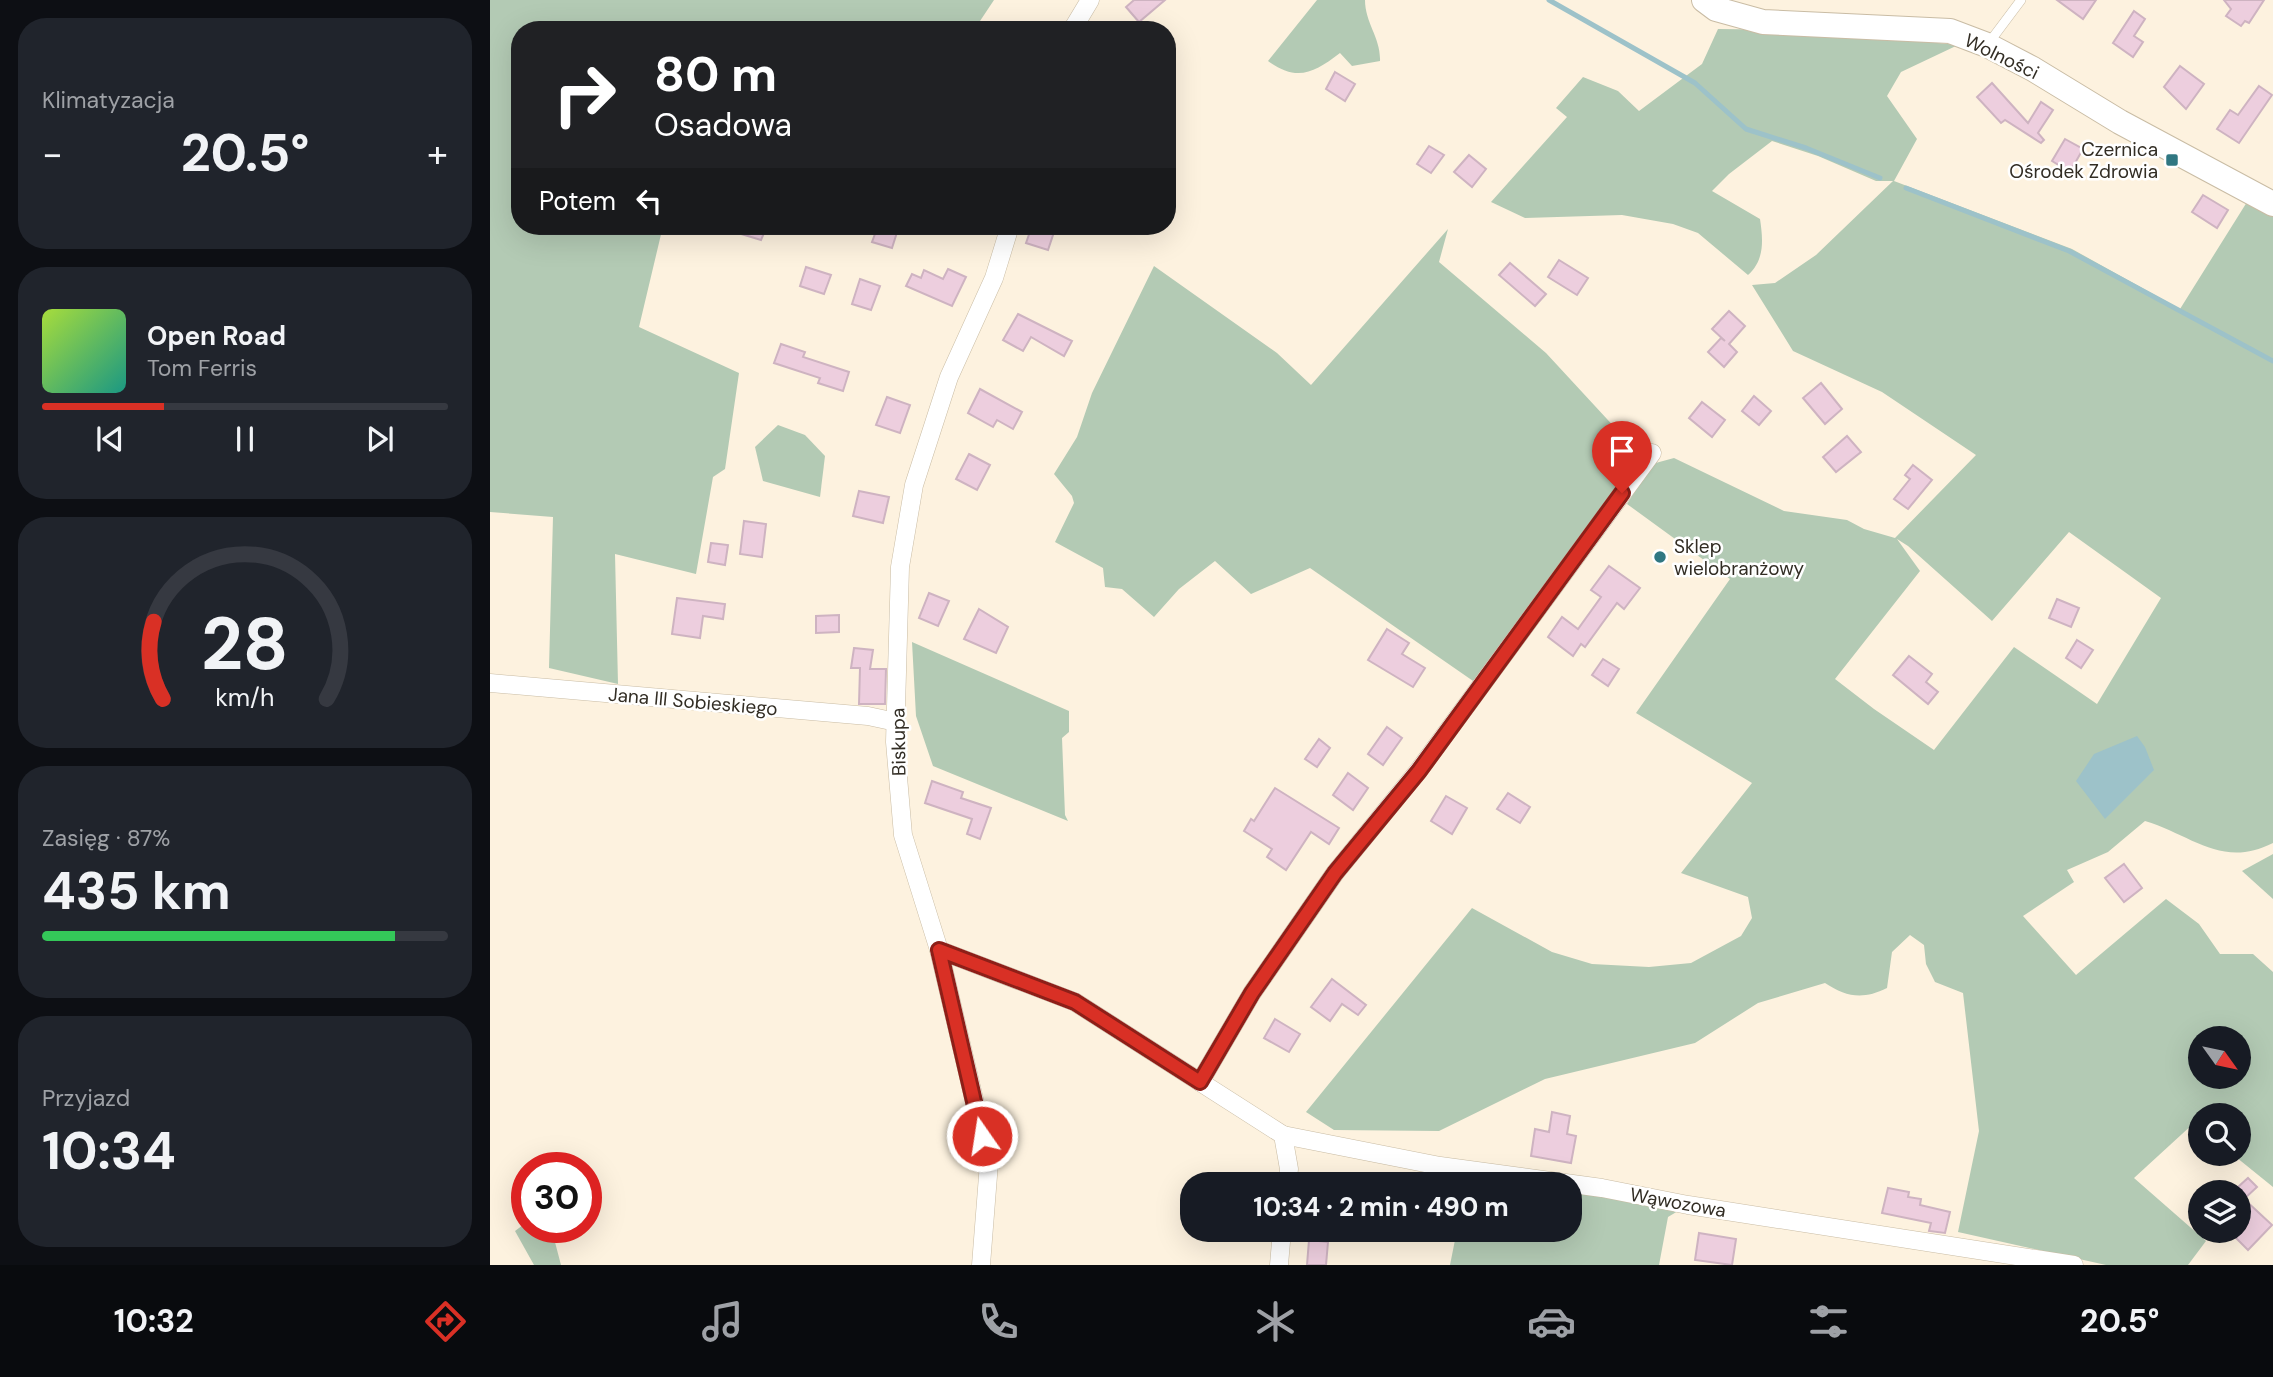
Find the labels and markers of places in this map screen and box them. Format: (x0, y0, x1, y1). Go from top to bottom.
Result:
place label: Czernica Ośrodek Zdrowia (2009, 137, 2158, 184)
marker: Czernica Ośrodek Zdrowia (2164, 152, 2180, 168)
pin (1592, 421, 1652, 493)
place label: Sklep wielobranżowy (1674, 534, 1805, 581)
marker: Sklep wielobranżowy (1652, 549, 1668, 565)

